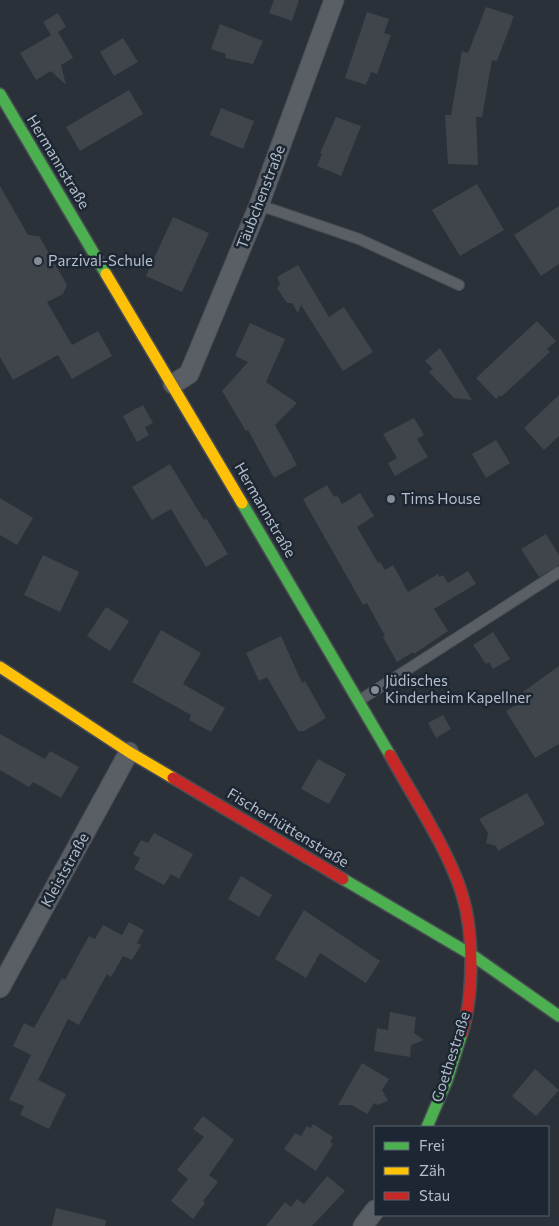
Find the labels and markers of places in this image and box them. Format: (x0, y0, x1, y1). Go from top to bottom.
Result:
place label: Parzival-Schule (48, 251, 153, 269)
marker: Parzival-Schule (32, 255, 44, 267)
place label: Tims House (401, 489, 481, 507)
marker: Tims House (385, 493, 397, 505)
place label: Jüdisches Kinderheim Kapellner (385, 671, 531, 706)
marker: Jüdisches Kinderheim Kapellner (369, 684, 381, 696)

